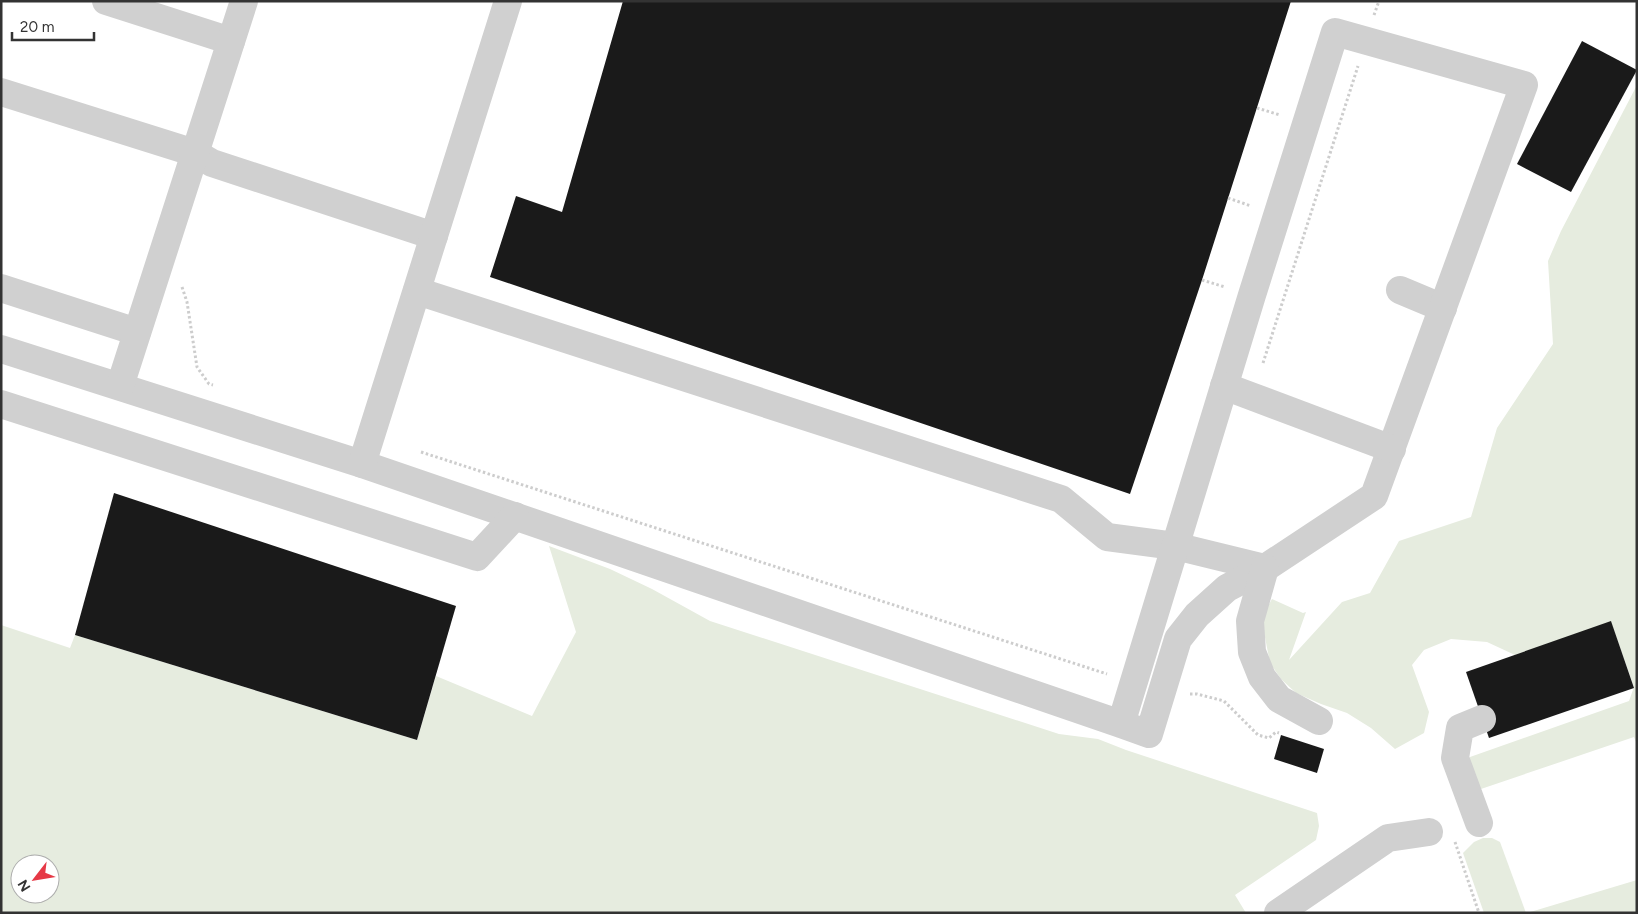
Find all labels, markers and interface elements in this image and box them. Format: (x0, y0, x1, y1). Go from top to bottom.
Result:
scale bar (12, 10, 95, 42)
text: 20 m (20, 18, 54, 36)
north arrow (10, 854, 60, 904)
text: N (14, 876, 34, 894)

